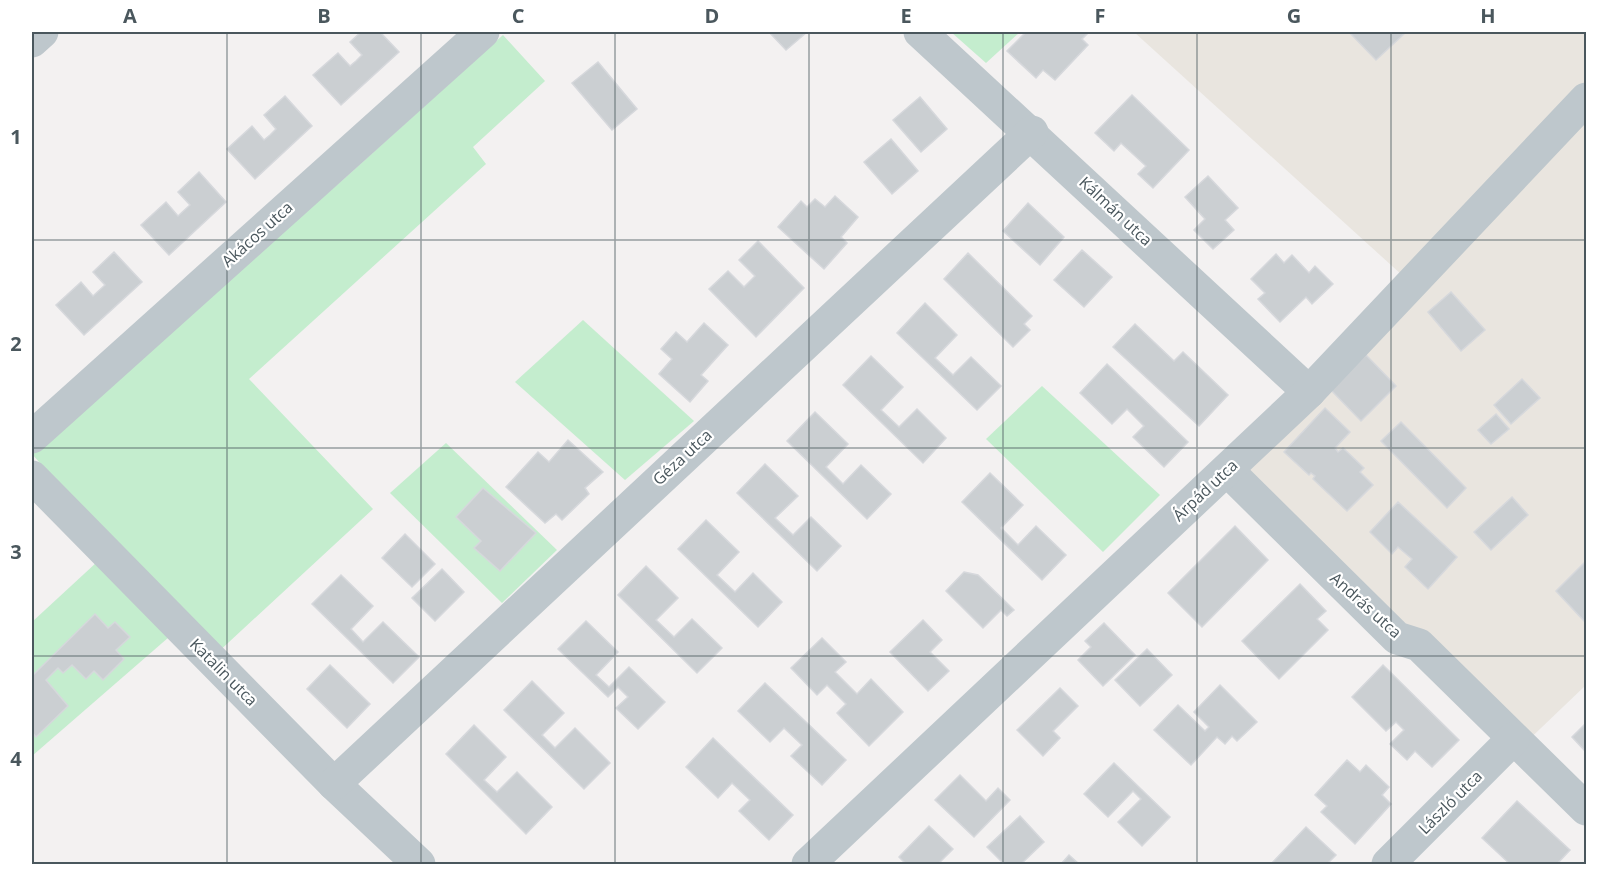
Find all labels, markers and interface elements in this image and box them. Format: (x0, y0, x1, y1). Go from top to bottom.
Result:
text: A (123, 2, 137, 29)
text: B (317, 2, 331, 29)
text: C (512, 2, 525, 29)
text: D (705, 2, 719, 29)
text: E (900, 2, 912, 29)
text: F (1095, 2, 1105, 29)
text: G (1287, 2, 1301, 29)
text: H (1480, 2, 1496, 29)
text: 1 (10, 123, 22, 150)
street label: Kálmán utca (1075, 171, 1157, 251)
street label: Akácos utca (217, 196, 297, 272)
text: 2 (10, 330, 22, 357)
street label: Géza utca (648, 424, 716, 490)
street label: Árpád utca (1168, 454, 1242, 526)
text: 3 (10, 538, 22, 565)
street label: András utca (1326, 567, 1406, 643)
street label: Katalin utca (185, 633, 263, 711)
text: 4 (10, 745, 22, 772)
street label: László utca (1413, 765, 1487, 839)

